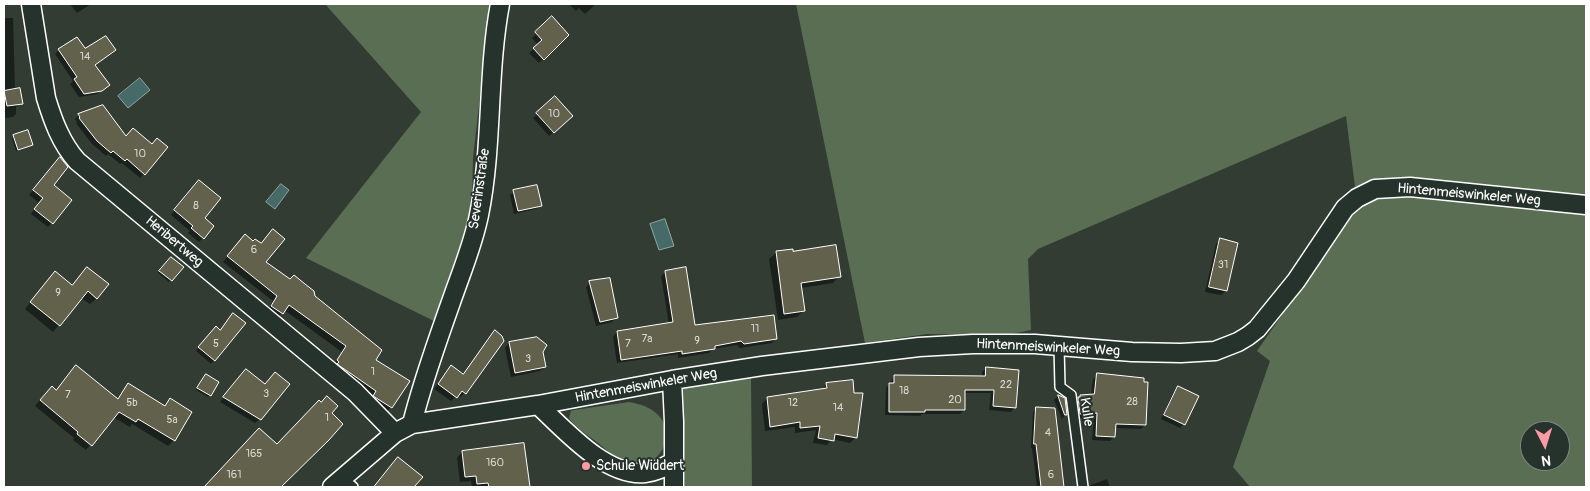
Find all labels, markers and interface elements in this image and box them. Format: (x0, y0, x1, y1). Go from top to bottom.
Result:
house number: 14 (80, 50, 90, 64)
house number: 10 (548, 107, 560, 121)
house number: 10 (134, 147, 146, 161)
street label: Severinstraße (466, 148, 494, 230)
street label: Hintenmeiswinkeler Weg (1397, 180, 1541, 210)
house number: 8 (193, 199, 199, 213)
street label: Heribertweg (142, 213, 206, 271)
house number: 6 (251, 243, 257, 257)
house number: 31 (1218, 258, 1228, 272)
house number: 9 (55, 286, 61, 300)
house number: 11 (751, 322, 759, 336)
house number: 7a (642, 332, 652, 346)
house number: 9 (694, 334, 700, 348)
street label: Hintenmeiswinkeler Weg (976, 336, 1120, 360)
house number: 5 (213, 337, 219, 351)
house number: 7 (625, 337, 631, 351)
house number: 3 (525, 352, 531, 366)
house number: 1 (371, 365, 375, 379)
street label: Hintenmeiswinkeler Weg (574, 365, 718, 407)
house number: 22 (1000, 378, 1012, 392)
house number: 18 (899, 384, 909, 398)
house number: 3 (263, 387, 269, 401)
house number: 7 (65, 388, 71, 402)
house number: 20 (948, 393, 962, 407)
house number: 28 (1126, 395, 1138, 409)
house number: 5b (126, 396, 138, 410)
house number: 12 (788, 396, 798, 410)
street label: Kulle (1075, 396, 1097, 428)
house number: 14 (833, 401, 843, 415)
house number: 1 (325, 411, 329, 425)
house number: 5a (166, 413, 178, 427)
north arrow (1520, 421, 1570, 471)
house number: 4 (1045, 426, 1051, 440)
house number: 165 (246, 447, 262, 461)
text: N (1541, 452, 1552, 469)
house number: 160 (486, 456, 504, 470)
place label: Schule Widdert (596, 458, 684, 474)
marker: Schule Widdert (580, 460, 592, 472)
house number: 161 (226, 468, 242, 482)
house number: 6 (1048, 468, 1054, 482)

